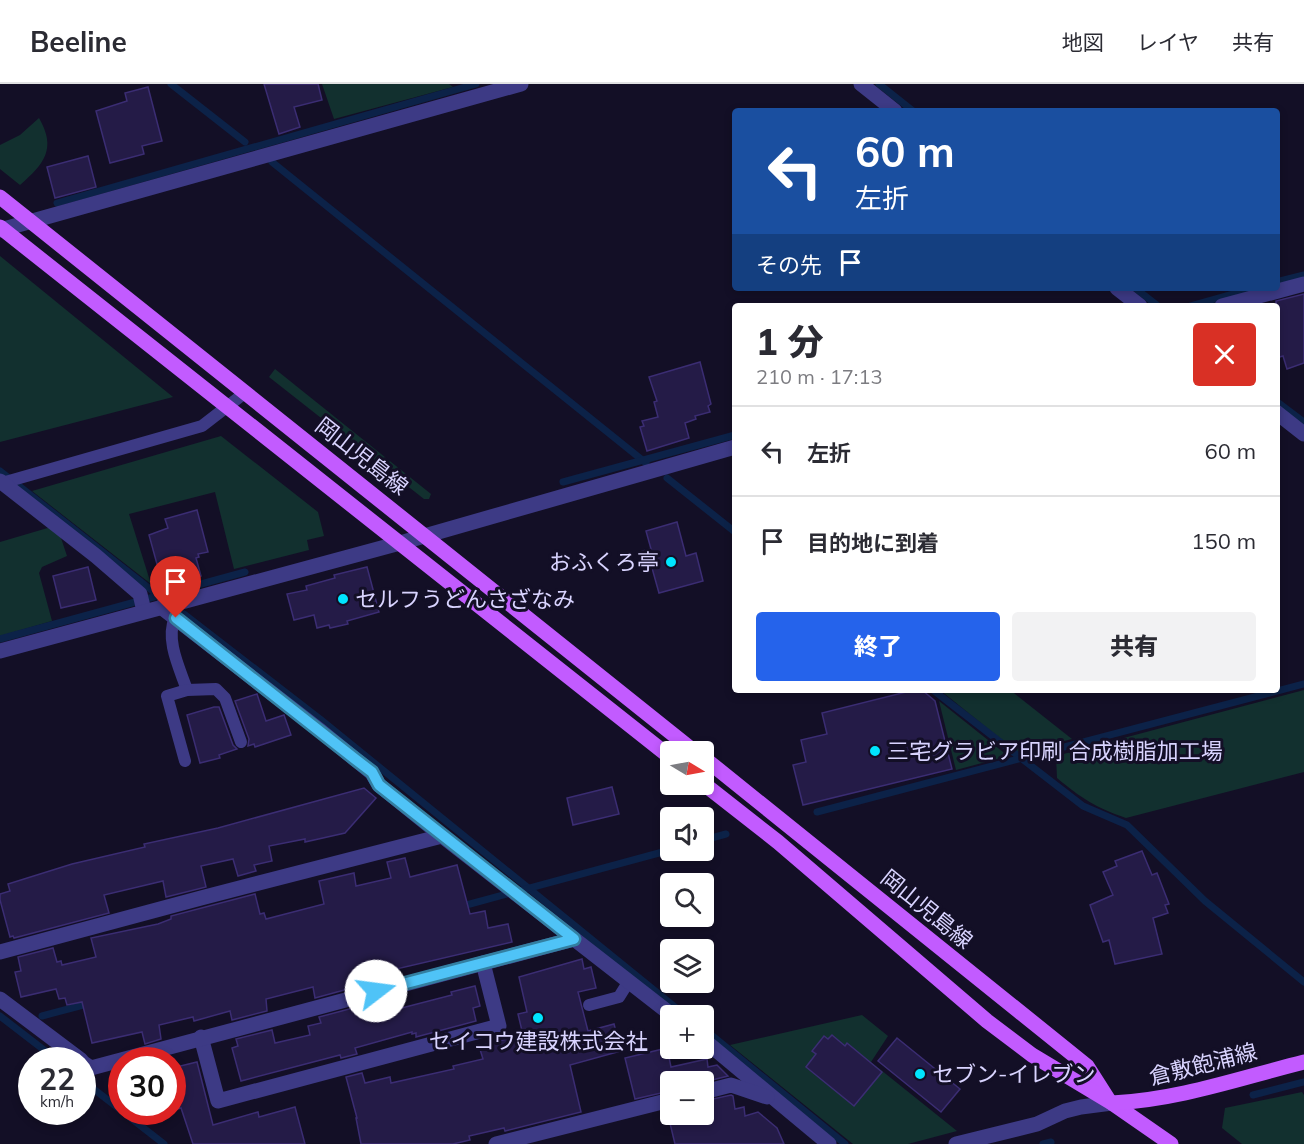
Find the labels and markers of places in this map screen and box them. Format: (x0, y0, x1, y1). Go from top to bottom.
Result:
place label: おふくろ亭 (549, 548, 659, 576)
marker: おふくろ亭 (664, 555, 678, 569)
pin (150, 556, 201, 618)
place label: セルフうどんさざなみ (355, 585, 575, 613)
marker: セルフうどんさざなみ (336, 592, 350, 606)
place label: 三宅グラビア印刷 合成樹脂加工場 (887, 737, 1223, 765)
marker: 三宅グラビア印刷 合成樹脂加工場 (868, 744, 882, 758)
marker: セイコウ建設株式会社 (531, 1011, 545, 1025)
place label: セイコウ建設株式会社 (428, 1027, 648, 1055)
place label: セブン-イレブン (932, 1060, 1095, 1088)
marker: セブン-イレブン (913, 1067, 927, 1081)

